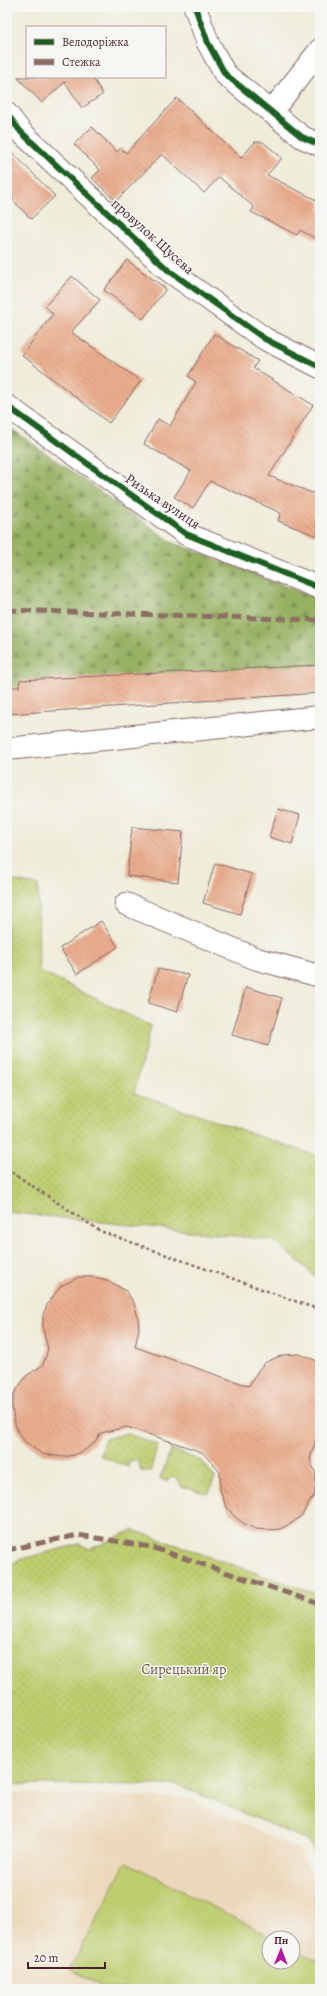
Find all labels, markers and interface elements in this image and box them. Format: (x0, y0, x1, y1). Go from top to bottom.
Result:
legend (26, 26, 166, 78)
text: Велодоріжка (62, 34, 129, 50)
text: Стежка (62, 54, 101, 70)
street label: провулок Щусєва (107, 194, 199, 279)
street label: Ризька вулиця (121, 469, 204, 534)
park label: Сирецький яр (142, 1660, 226, 1679)
north arrow (261, 1930, 301, 1970)
text: Пн (274, 1933, 289, 1948)
scale bar (28, 1944, 105, 1970)
text: 20 m (34, 1950, 58, 1966)

